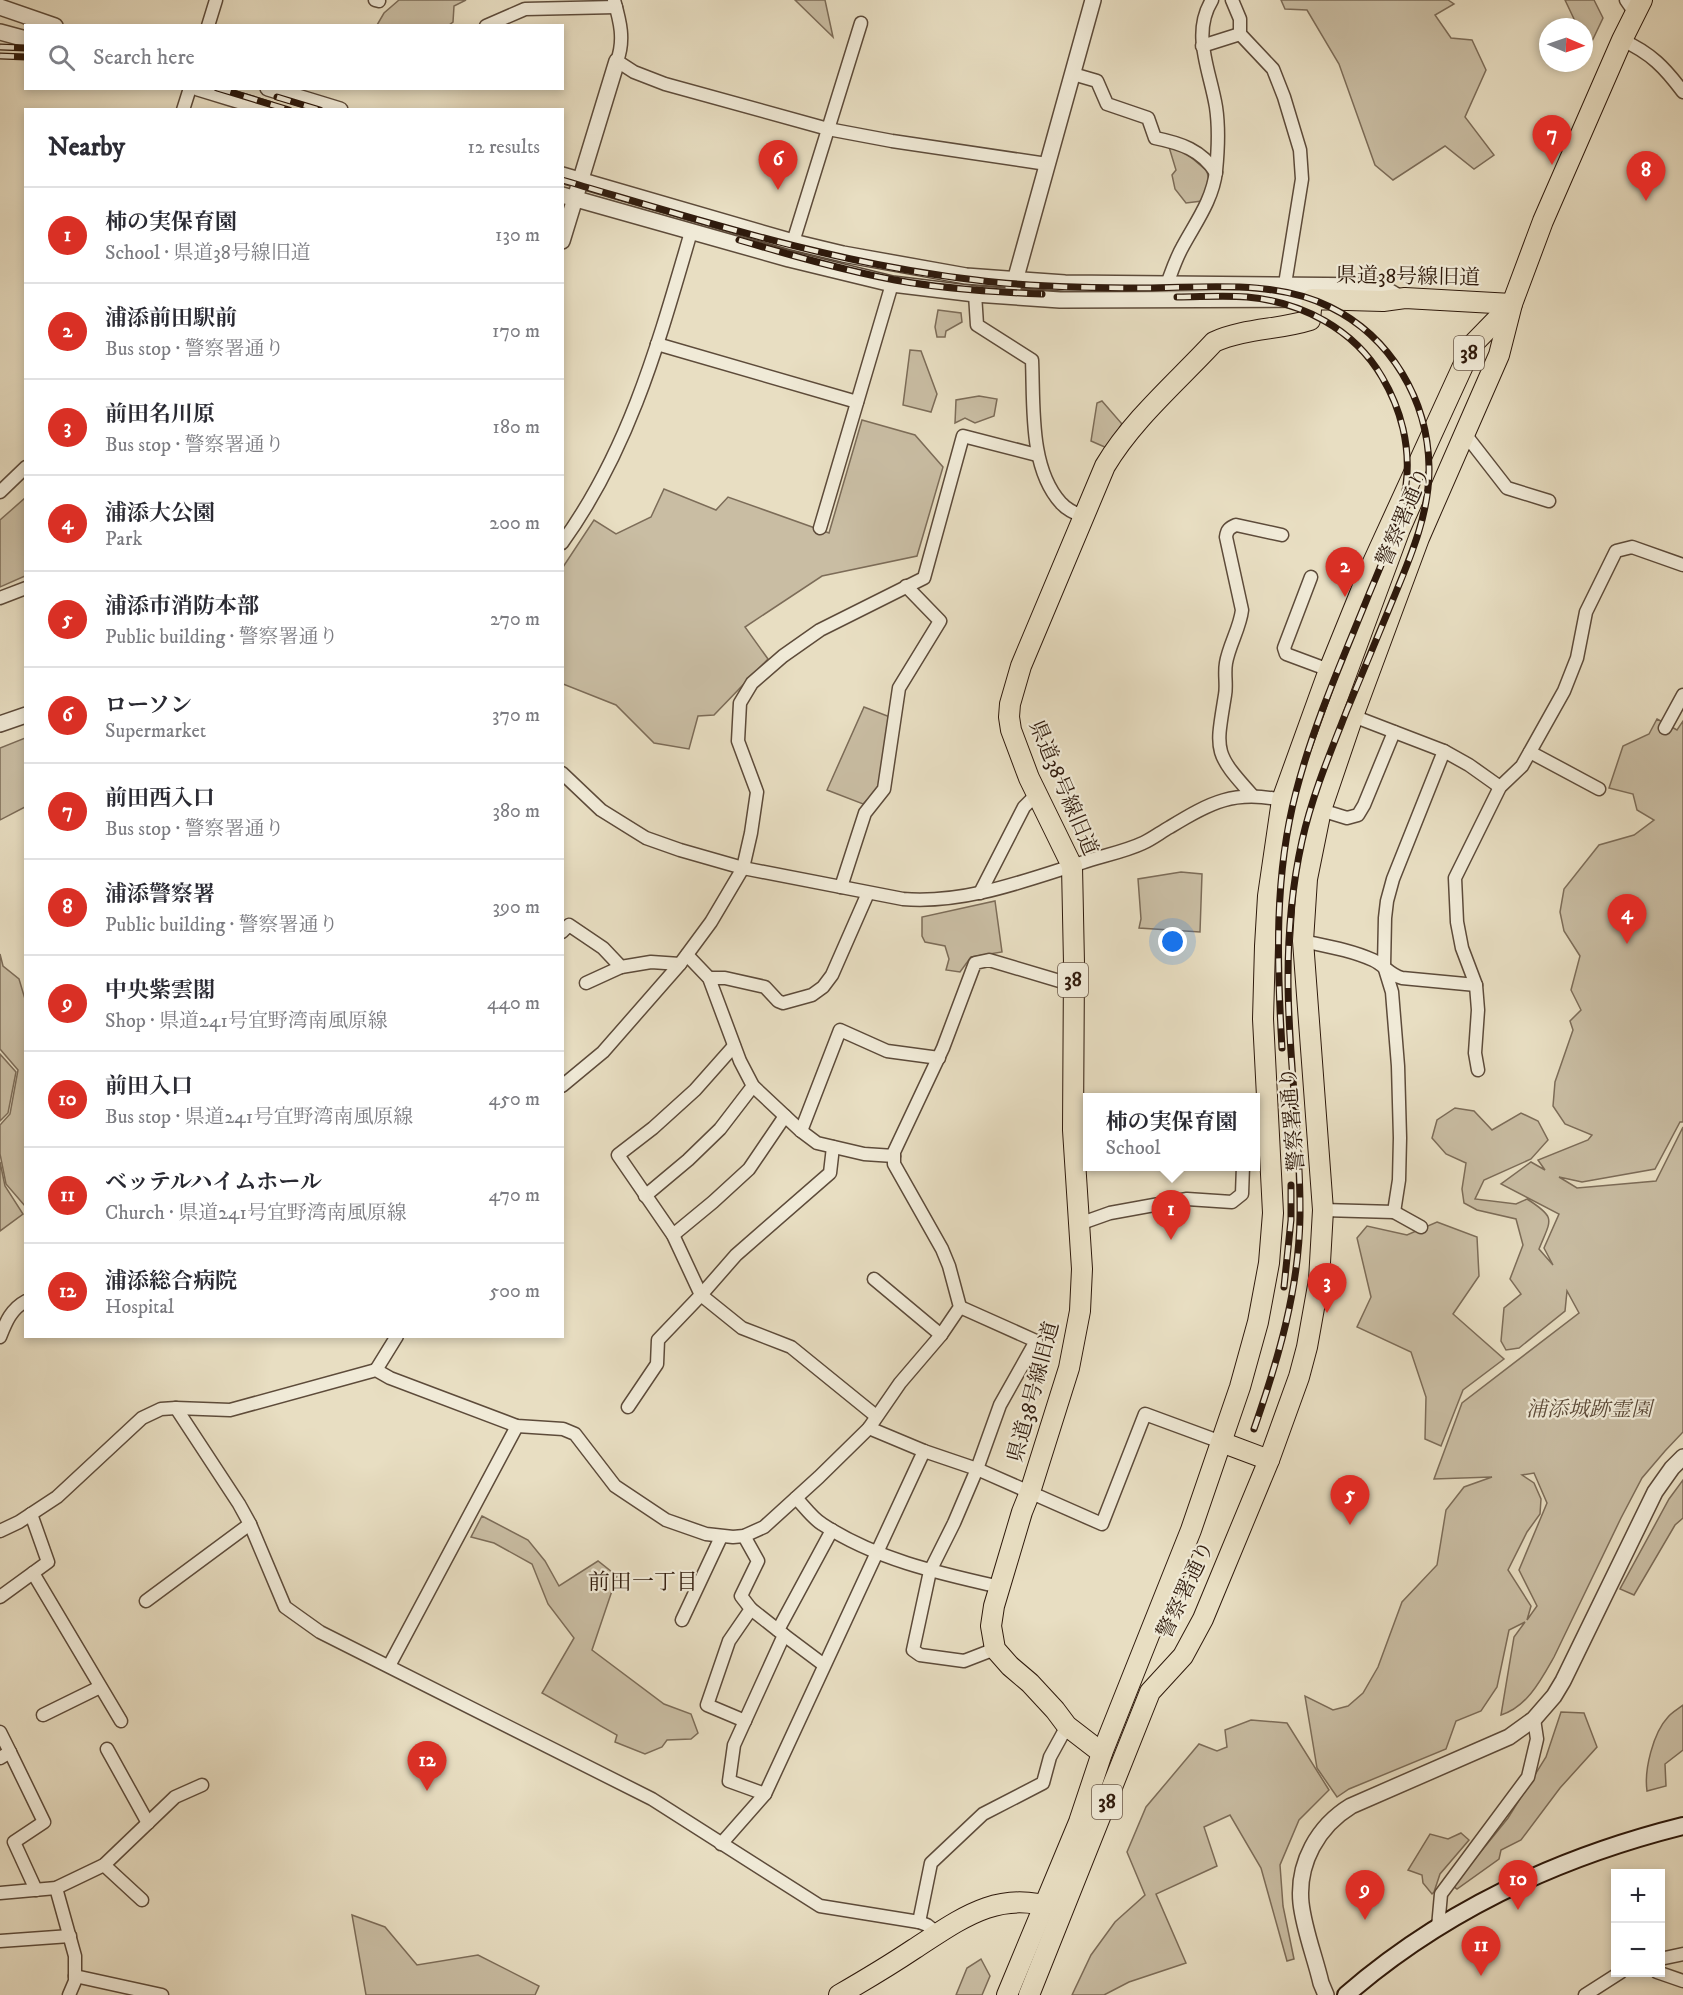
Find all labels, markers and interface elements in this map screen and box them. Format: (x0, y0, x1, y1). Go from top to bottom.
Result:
north arrow (1539, 18, 1593, 72)
search box (24, 24, 564, 90)
icon: search (45, 41, 78, 74)
text: Search here (93, 44, 195, 71)
pin: 7 (1532, 116, 1572, 165)
text: Nearby (48, 131, 125, 164)
text: 12 results (467, 135, 540, 160)
pin: 6 (758, 140, 798, 190)
pin: 8 (1626, 152, 1666, 201)
text: 柿の実保育園 (105, 209, 237, 236)
text: 1 (64, 223, 71, 248)
text: 130 m (495, 223, 540, 248)
text: School · 県道38号線旧道 (105, 241, 311, 266)
street label: 県道38号線旧道 (1336, 263, 1480, 291)
text: 浦添前田駅前 (105, 305, 237, 332)
text: 2 (63, 319, 72, 344)
text: 170 m (492, 319, 540, 344)
road number: 38 (1454, 336, 1484, 370)
text: Bus stop · 警察署通り (105, 337, 285, 362)
text: 前田名川原 (105, 401, 215, 428)
text: 3 (64, 415, 71, 440)
text: 180 m (493, 415, 540, 440)
text: Bus stop · 警察署通り (105, 433, 285, 458)
street label: 警察署通り (1372, 464, 1436, 570)
text: 浦添大公園 (105, 500, 215, 527)
text: 4 (62, 511, 73, 536)
text: 200 m (489, 511, 540, 536)
text: Park (105, 527, 142, 552)
pin: 2 (1326, 548, 1364, 597)
text: 浦添市消防本部 (105, 593, 259, 620)
text: 5 (63, 607, 72, 632)
text: 270 m (490, 607, 540, 632)
text: Public building · 警察署通り (105, 625, 339, 650)
text: ローソン (105, 692, 192, 719)
text: 6 (62, 703, 73, 728)
text: 370 m (492, 703, 540, 728)
street label: 県道38号線旧道 (1023, 716, 1103, 860)
text: Supermarket (105, 719, 206, 744)
text: 前田西入口 (105, 785, 215, 812)
text: 7 (62, 799, 73, 824)
text: 380 m (492, 799, 540, 824)
text: Bus stop · 警察署通り (105, 817, 285, 842)
text: 浦添警察署 (105, 881, 215, 908)
pin: 4 (1608, 894, 1646, 944)
text: 8 (62, 895, 73, 920)
text: 390 m (492, 895, 540, 920)
text: Public building · 警察署通り (105, 913, 339, 938)
your location (1158, 927, 1187, 956)
road number: 38 (1058, 963, 1088, 997)
text: 中央紫雲閣 (105, 977, 215, 1004)
text: 9 (63, 991, 72, 1016)
text: 440 m (487, 991, 540, 1016)
text: Shop · 県道241号宜野湾南風原線 (105, 1009, 388, 1034)
street label: 警察署通り (1275, 1066, 1311, 1172)
text: 前田入口 (105, 1073, 193, 1100)
text: 10 (58, 1087, 77, 1112)
text: 450 m (489, 1087, 540, 1112)
popup (1083, 1093, 1260, 1171)
text: Bus stop · 県道241号宜野湾南風原線 (105, 1105, 413, 1130)
text: 柿の実保育園 (1105, 1109, 1238, 1136)
text: School (1105, 1136, 1160, 1161)
text: ベッテルハイムホール (105, 1169, 322, 1196)
text: 11 (60, 1183, 75, 1208)
text: 470 m (489, 1183, 540, 1208)
pin: 1 (1152, 1190, 1190, 1240)
text: Church · 県道241号宜野湾南風原線 (105, 1201, 407, 1226)
pin: 3 (1308, 1264, 1346, 1313)
text: 浦添総合病院 (105, 1268, 237, 1295)
text: 12 (59, 1279, 76, 1304)
text: 500 m (489, 1279, 540, 1304)
text: Hospital (105, 1295, 174, 1320)
street label: 県道38号線旧道 (1003, 1319, 1065, 1465)
park label: 浦添城跡霊園 (1526, 1397, 1655, 1423)
pin: 5 (1330, 1476, 1370, 1525)
street label: 警察署通り (1152, 1537, 1220, 1643)
district label: 前田一丁目 (588, 1569, 698, 1596)
pin: 12 (408, 1742, 446, 1791)
road number: 38 (1092, 1785, 1122, 1819)
pin: 10 (1498, 1860, 1538, 1910)
map controls (1611, 1869, 1665, 1977)
button: + (1611, 1869, 1665, 1923)
pin: 9 (1346, 1870, 1384, 1920)
button: − (1611, 1923, 1665, 1977)
pin: 11 (1462, 1926, 1500, 1976)

